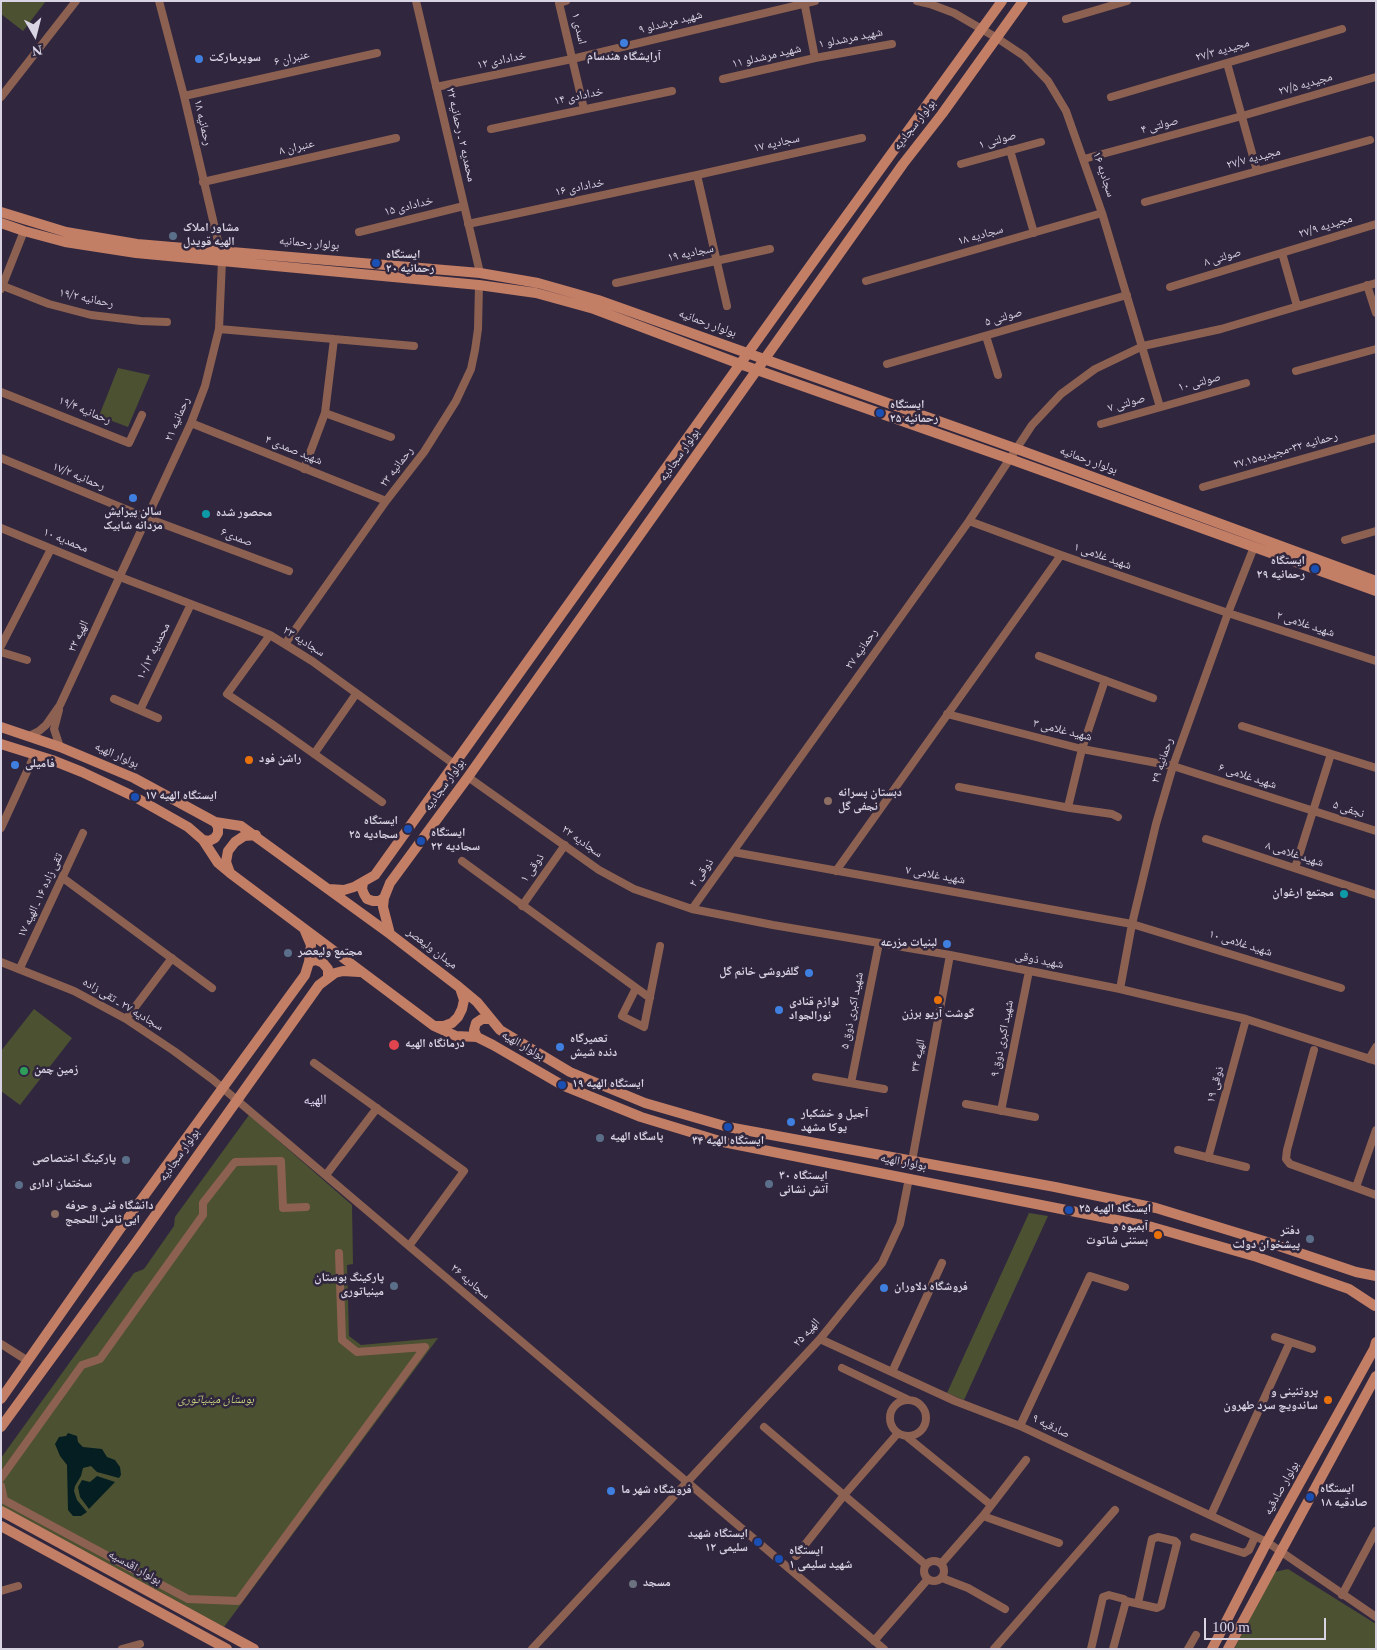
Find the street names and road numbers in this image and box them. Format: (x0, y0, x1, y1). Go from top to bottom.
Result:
street label: شهید مرشدلو ۹ (638, 9, 704, 39)
street label: اسدی ۱ (566, 12, 588, 46)
street label: شهید مرشدلو ۱ (818, 27, 884, 53)
street label: مجیدیه ۲۷/۳ (1194, 37, 1252, 67)
street label: شهید مرشدلو ۱۱ (731, 43, 803, 73)
street label: عنبران ۶ (273, 49, 311, 71)
street label: خدادادی ۱۲ (476, 50, 528, 74)
street label: مجیدیه ۲۷/۵ (1277, 71, 1335, 101)
street label: محمدیه ۲ ـ رحمانیه ۲۲ (441, 86, 477, 184)
street label: خدادادی ۱۴ (553, 86, 605, 110)
street label: بولوار سجادیه (892, 98, 940, 154)
street label: رحمانیه ۱۸ (189, 99, 213, 147)
street label: صولتی ۴ (1140, 115, 1180, 139)
street label: صولتی ۱ (978, 130, 1018, 154)
street label: سجادیه ۱۷ (753, 133, 801, 157)
street label: عنبران ۸ (278, 138, 316, 160)
street label: مجیدیه ۲۷/۷ (1225, 146, 1283, 174)
street label: سجادیه ۱۶ (1088, 151, 1116, 199)
street label: خدادادی ۱۶ (554, 177, 606, 201)
street label: خدادادی ۱۵ (383, 195, 435, 221)
street label: مجیدیه ۲۷/۹ (1297, 213, 1355, 243)
street label: سجادیه ۱۸ (956, 224, 1006, 250)
street label: بولوار رحمانیه (278, 235, 340, 255)
street label: سجادیه ۱۹ (667, 243, 715, 267)
street label: صولتی ۸ (1203, 247, 1243, 271)
street label: رحمانیه ۱۹/۲ (57, 287, 115, 313)
street label: صولتی ۵ (984, 307, 1024, 331)
street label: بولوار رحمانیه (676, 308, 738, 342)
street label: صولتی ۱۰ (1177, 371, 1223, 397)
street label: صولتی ۷ (1107, 393, 1147, 417)
street label: رحمانیه ۱۹/۴ (56, 395, 112, 429)
street label: رحمانیه ۲۱ (163, 396, 195, 444)
street label: بولوار سجادیه (658, 427, 704, 485)
street label: رحمانیه ۳۲-مجیدیه۲۷.۱۵ (1232, 430, 1340, 474)
street label: شهید صمدی ۴ (262, 434, 324, 470)
street label: رحمانیه ۲۳ (378, 445, 418, 491)
street label: بولوار رحمانیه (1057, 445, 1119, 479)
street label: رحمانیه ۱۷/۲ (50, 461, 106, 495)
street label: صمدی۶ (218, 526, 254, 552)
street label: محمدیه ۱۰ (40, 527, 90, 557)
street label: شهید غلامی ۱ (1071, 541, 1133, 575)
street label: شهید غلامی ۲ (1274, 610, 1336, 642)
street label: الهیه ۲۲ (66, 619, 94, 655)
street label: محمدیه ۱۰/۱۳ (135, 621, 175, 683)
street label: سجادیه ۲۳ (279, 624, 327, 662)
street label: رحمانیه ۲۷ (844, 627, 882, 673)
street label: شهید غلامی ۳ (1031, 718, 1093, 746)
street label: رحمانیه ۲۹ (1150, 737, 1178, 785)
street label: بولوار الهیه (92, 741, 140, 773)
street label: بولوار سجادیه (422, 757, 470, 815)
street label: شهید غلامی ۶ (1216, 762, 1278, 794)
street label: نجفی ۵ (1330, 799, 1366, 823)
street label: سجادیه ۲۲ (558, 824, 604, 862)
street label: شهید غلامی ۸ (1263, 840, 1325, 872)
street label: تقی زاده ۱۶ ـ الهیه ۱۷ (16, 852, 68, 940)
street label: ذوقی ۱ (519, 852, 549, 886)
street label: ذوقی ۲ (688, 857, 718, 891)
street label: شهید غلامی ۷ (904, 865, 966, 889)
street label: میدان ولیعصر (403, 926, 459, 974)
street label: شهید غلامی ۱۰ (1207, 929, 1273, 961)
street label: شهید ذوقی (1014, 950, 1064, 974)
street label: شهید اکبری ذوق ۵ (840, 971, 868, 1051)
street label: سجادیه ۲۷ ـ تقی زاده (79, 976, 165, 1036)
street label: شهید اکبری ذوق ۹ (990, 999, 1018, 1079)
street label: بولوار الهیه (498, 1029, 546, 1065)
street label: الهیه ۳۴ (910, 1038, 930, 1074)
street label: ذوقی ۱۹ (1205, 1065, 1229, 1105)
street label: بولوار سجادیه (158, 1127, 204, 1185)
street label: بولوار الهیه (879, 1152, 927, 1176)
street label: سجادیه ۲۶ (446, 1262, 492, 1304)
street label: الهیه ۲۵ (792, 1317, 824, 1351)
street label: صادقیه ۹ (1029, 1413, 1071, 1443)
street label: بولوار صادقیه (1262, 1460, 1304, 1518)
street label: بولوار اقدسیه (105, 1549, 163, 1589)

